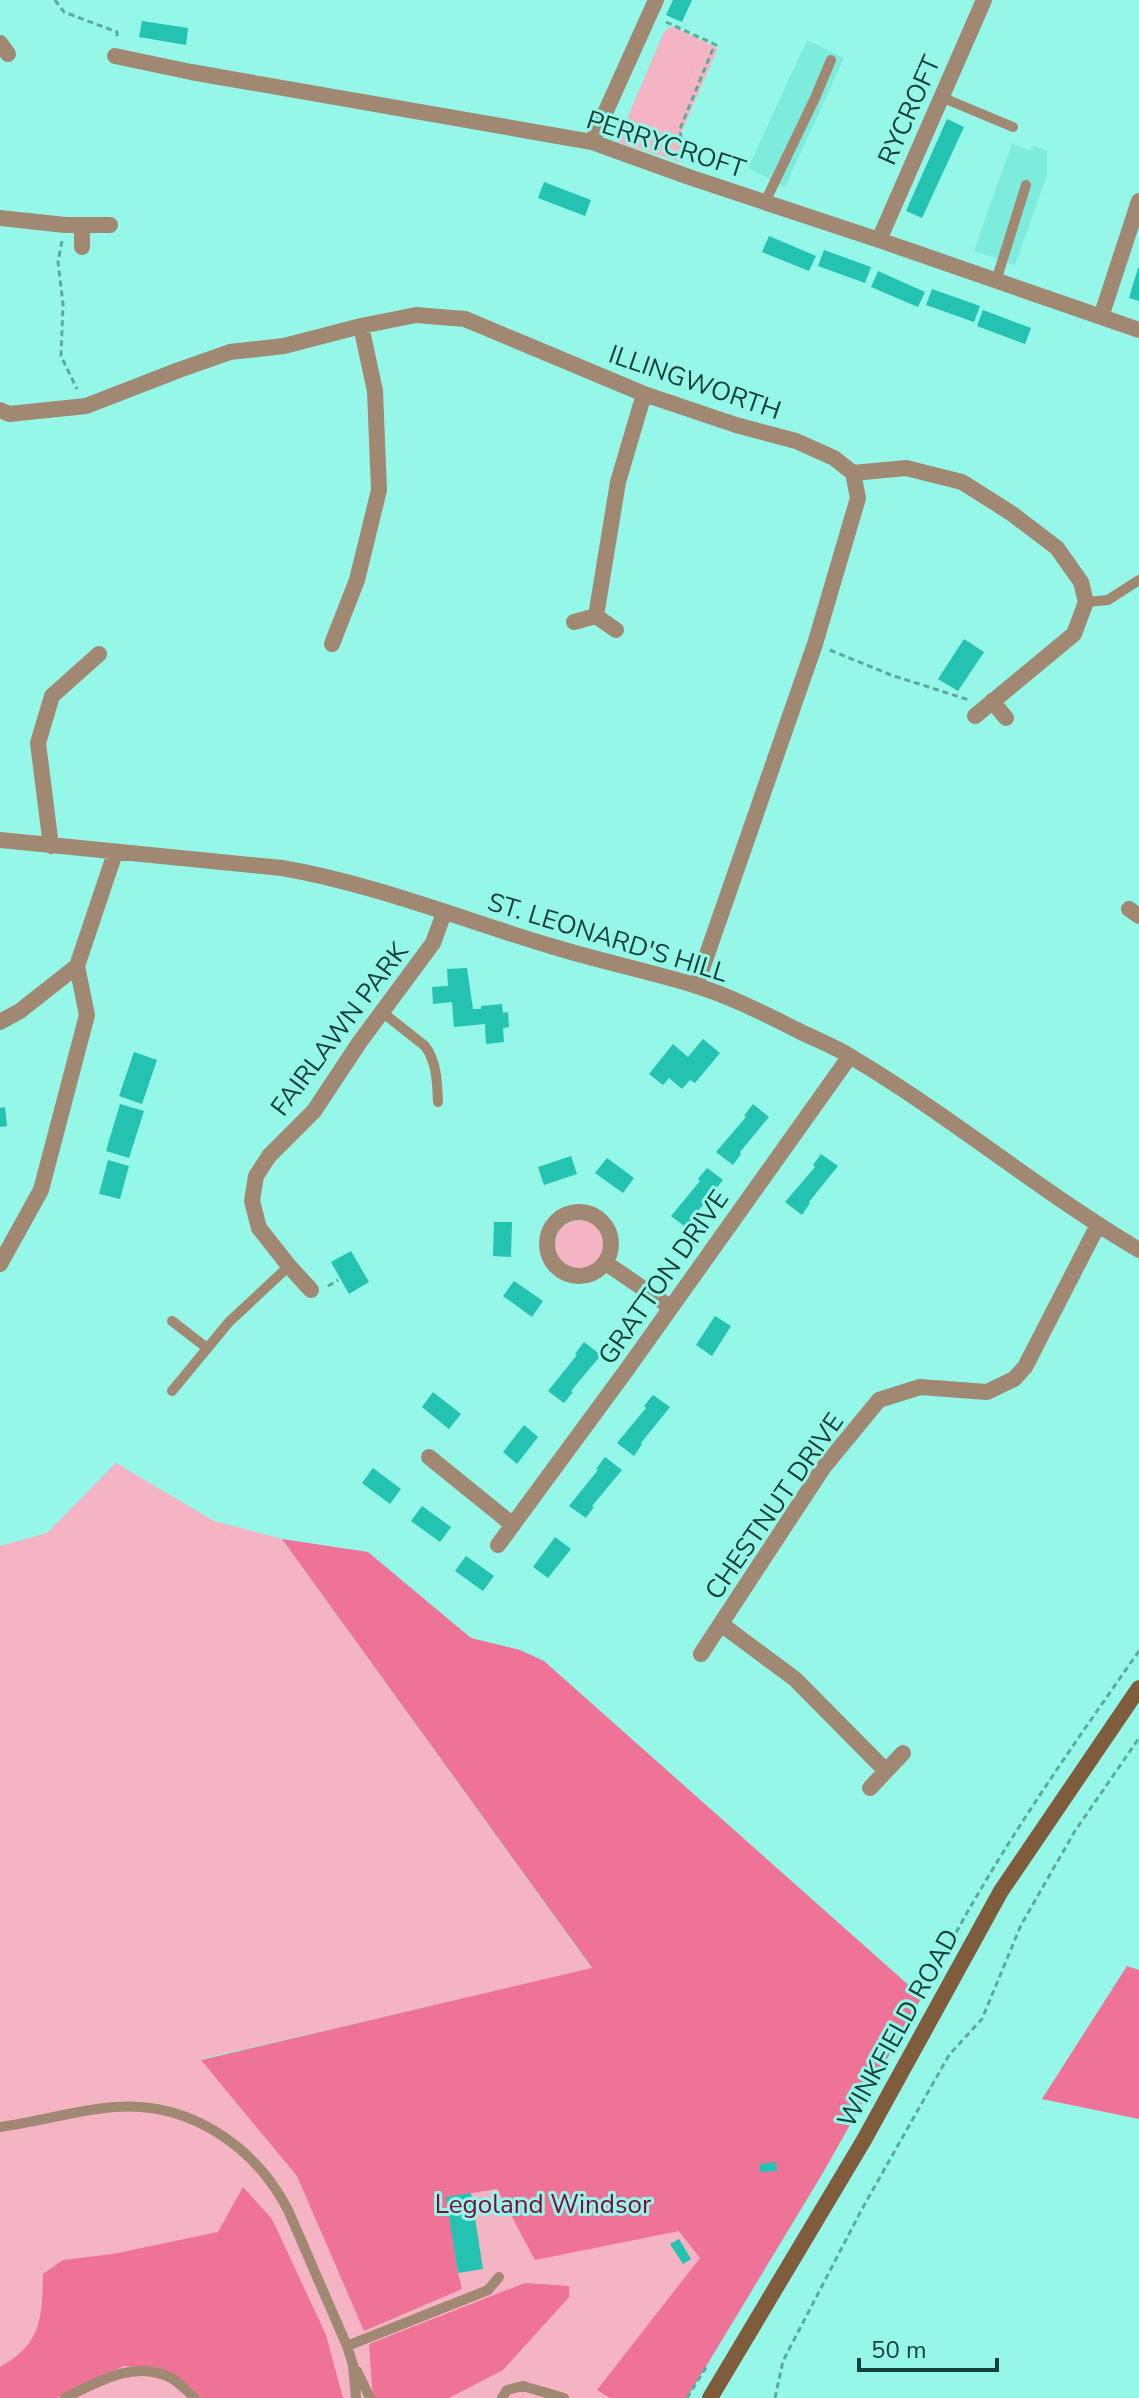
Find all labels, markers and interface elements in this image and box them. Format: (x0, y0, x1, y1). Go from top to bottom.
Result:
street label: RYCROFT (870, 50, 949, 170)
street label: PERRYCROFT (582, 102, 750, 187)
street label: ILLINGWORTH (604, 337, 786, 428)
street label: ST. LEONARD'S HILL (483, 884, 732, 991)
street label: FAIRLAWN PARK (263, 935, 417, 1123)
street label: GRATTON DRIVE (590, 1183, 737, 1372)
street label: CHESTNUT DRIVE (697, 1406, 852, 1607)
street label: WINKFIELD ROAD (829, 1923, 968, 2134)
park label: Legoland Windsor (435, 2187, 652, 2222)
scale bar (859, 2322, 997, 2372)
text: 50 m (871, 2334, 927, 2366)

